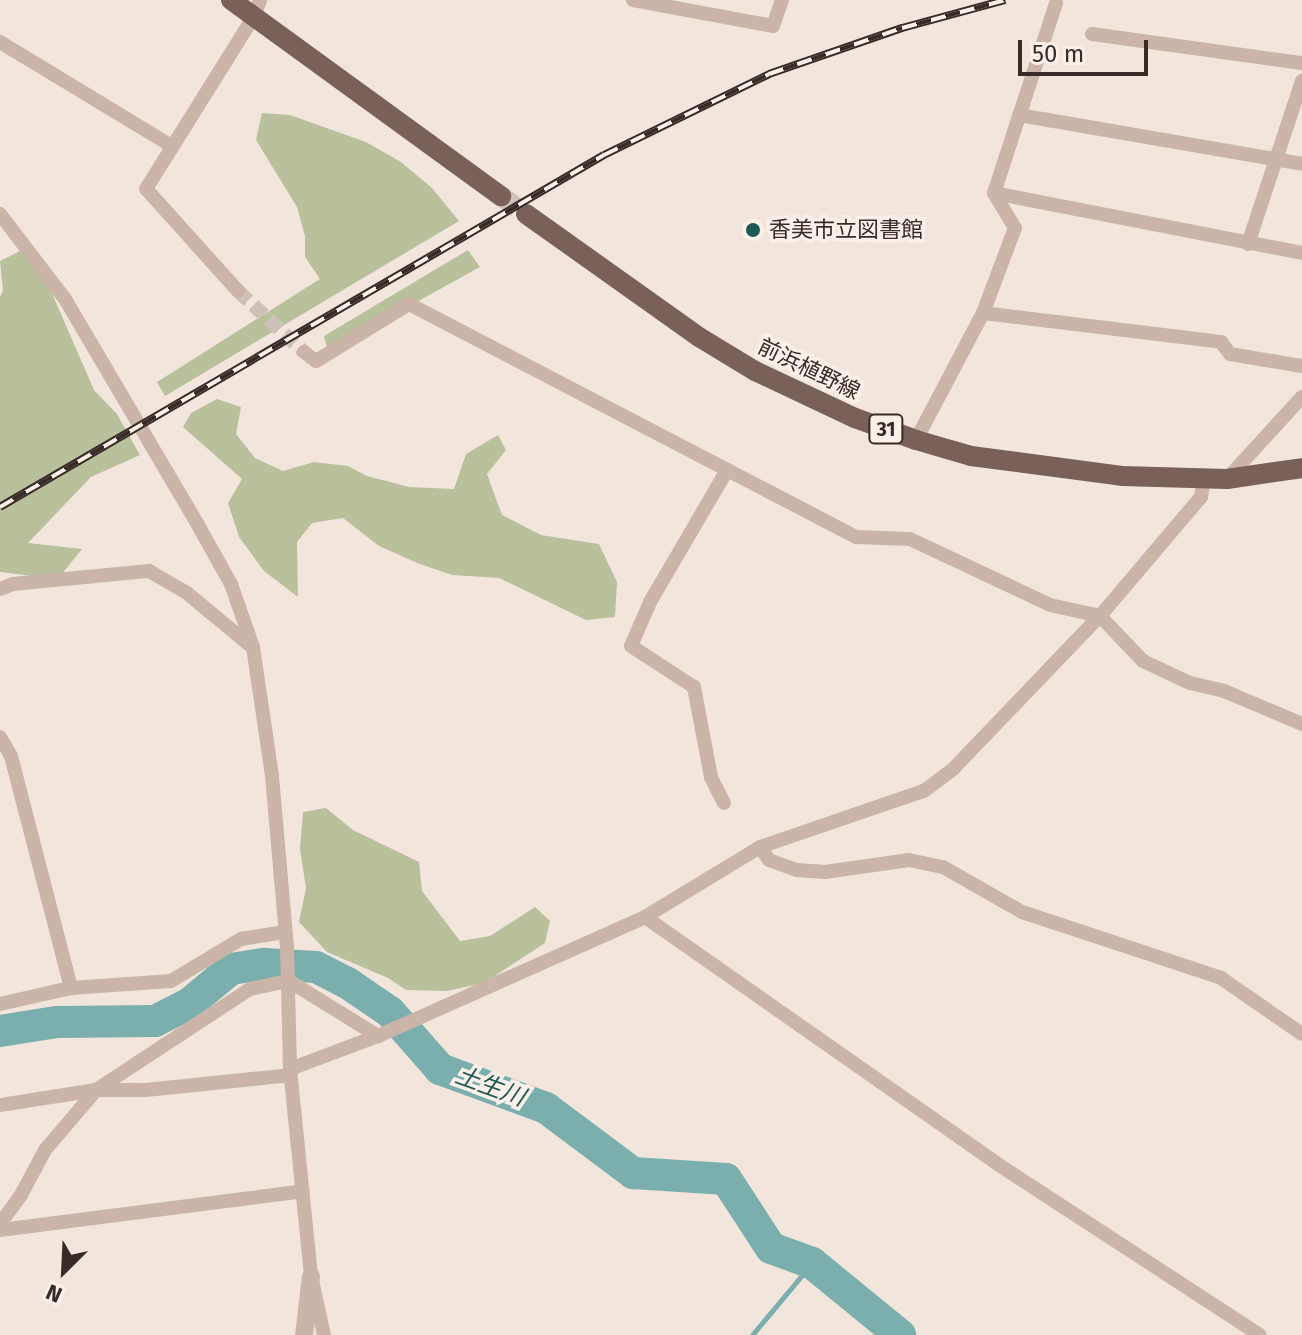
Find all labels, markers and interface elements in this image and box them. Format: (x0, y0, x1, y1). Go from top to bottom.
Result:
scale bar (1022, 24, 1152, 74)
text: 50 m (1032, 40, 1084, 68)
place label: 香美市立図書館 (769, 217, 923, 243)
marker: 香美市立図書館 (744, 221, 762, 239)
street label: 前浜植野線 (754, 333, 864, 405)
road number: 31 (868, 413, 904, 445)
water label: 土生川 (451, 1061, 529, 1113)
north arrow (24, 1231, 104, 1311)
text: N (42, 1278, 66, 1309)

